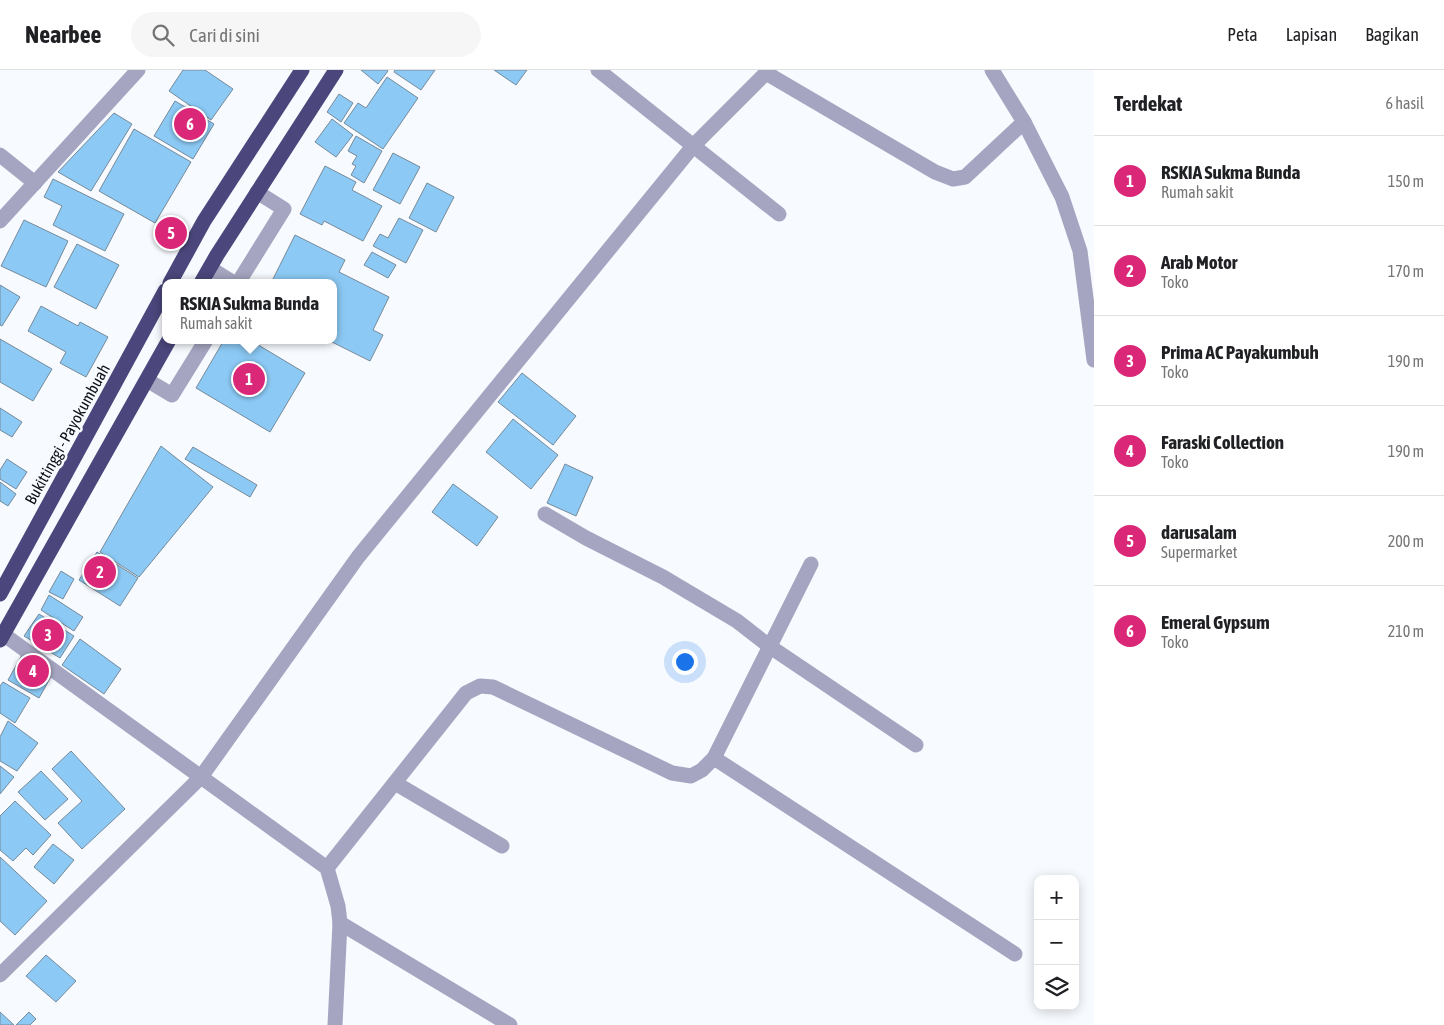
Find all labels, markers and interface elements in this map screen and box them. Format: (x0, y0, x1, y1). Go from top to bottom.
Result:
search box (131, 12, 481, 57)
text: Nearbee (25, 21, 101, 48)
icon: search (149, 21, 177, 49)
text: Cari di sini (189, 24, 260, 46)
text: Peta (1227, 24, 1258, 45)
text: Lapisan (1286, 24, 1337, 45)
text: Bagikan (1365, 24, 1419, 45)
text: Terdekat (1114, 91, 1182, 115)
text: 6 hasil (1386, 94, 1424, 112)
pin: 6 (174, 105, 206, 143)
text: RSKIA Sukma Bunda (1161, 161, 1300, 183)
text: 1 (1126, 172, 1134, 190)
text: 150 m (1388, 172, 1424, 190)
text: Rumah sakit (1161, 183, 1234, 201)
pin: 5 (155, 214, 187, 252)
text: Arab Motor (1161, 251, 1237, 273)
text: 2 (1126, 262, 1134, 280)
text: 170 m (1388, 262, 1424, 280)
text: Toko (1161, 273, 1189, 291)
popup (162, 279, 337, 344)
text: RSKIA Sukma Bunda (180, 292, 319, 314)
text: Rumah sakit (180, 314, 252, 332)
text: Prima AC Payakumbuh (1161, 341, 1319, 363)
text: 3 (1126, 352, 1134, 370)
text: 190 m (1388, 352, 1424, 370)
pin: 1 (233, 360, 265, 398)
street label: Bukittinggi - Payokumbuah (21, 361, 114, 508)
text: Toko (1161, 363, 1189, 381)
text: Faraski Collection (1161, 431, 1284, 453)
text: 4 (1126, 442, 1134, 460)
text: 190 m (1388, 442, 1424, 460)
text: Toko (1161, 453, 1189, 471)
text: darusalam (1161, 521, 1237, 543)
text: 5 (1126, 532, 1134, 550)
text: 200 m (1388, 532, 1424, 550)
text: Supermarket (1161, 543, 1237, 561)
pin: 2 (84, 553, 116, 591)
text: Emeral Gypsum (1161, 611, 1270, 633)
pin: 3 (32, 616, 64, 654)
text: 6 (1126, 622, 1134, 640)
text: 210 m (1388, 622, 1424, 640)
text: Toko (1161, 633, 1189, 651)
your location (672, 649, 698, 675)
pin: 4 (17, 652, 49, 690)
map controls (1034, 875, 1079, 1010)
button: + (1034, 875, 1079, 920)
button: − (1034, 920, 1079, 965)
button: layers (1034, 965, 1079, 1010)

